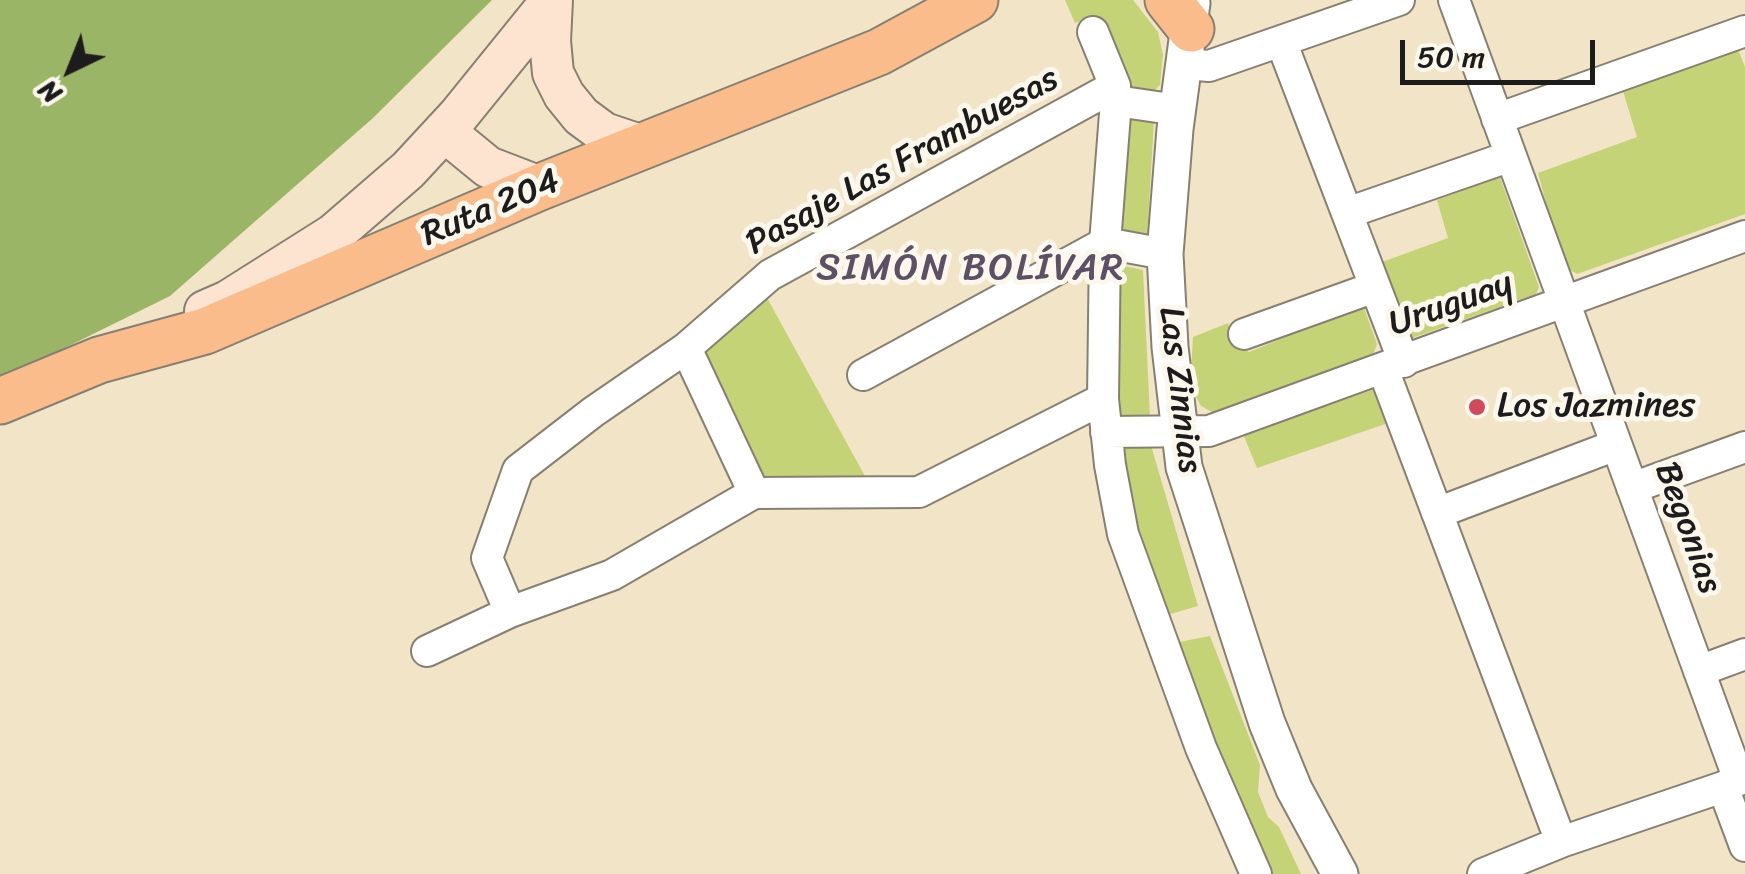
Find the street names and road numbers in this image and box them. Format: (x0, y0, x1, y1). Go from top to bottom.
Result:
street label: Pasaje Las Frambuesas (739, 59, 1067, 265)
street label: Ruta 204 (416, 161, 566, 257)
street label: Uruguay (1384, 263, 1518, 347)
street label: Las Zinnias (1148, 305, 1210, 475)
street label: Begonias (1644, 457, 1730, 599)

